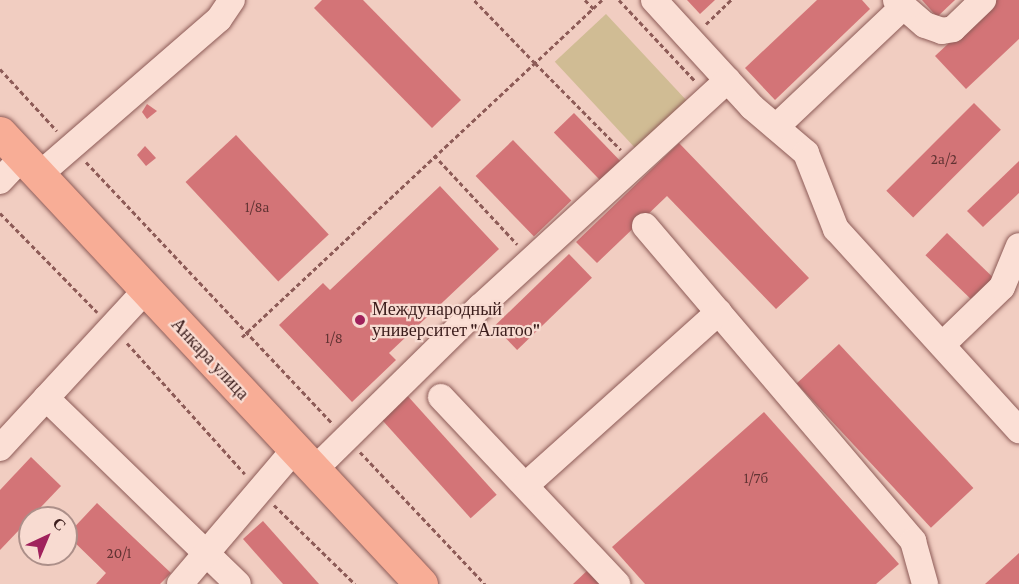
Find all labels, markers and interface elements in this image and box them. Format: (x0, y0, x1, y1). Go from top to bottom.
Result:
house number: 2а/2 (931, 151, 957, 169)
house number: 1/8а (245, 199, 269, 217)
place label: Международный университет "Алатоо" (372, 299, 540, 342)
marker: Международный университет "Алатоо" (353, 313, 367, 327)
street label: Анкара улица (167, 314, 253, 404)
house number: 1/8 (325, 330, 343, 348)
house number: 1/7б (744, 470, 768, 488)
north arrow (18, 506, 78, 566)
text: С (49, 514, 70, 534)
house number: 20/1 (106, 545, 132, 563)

